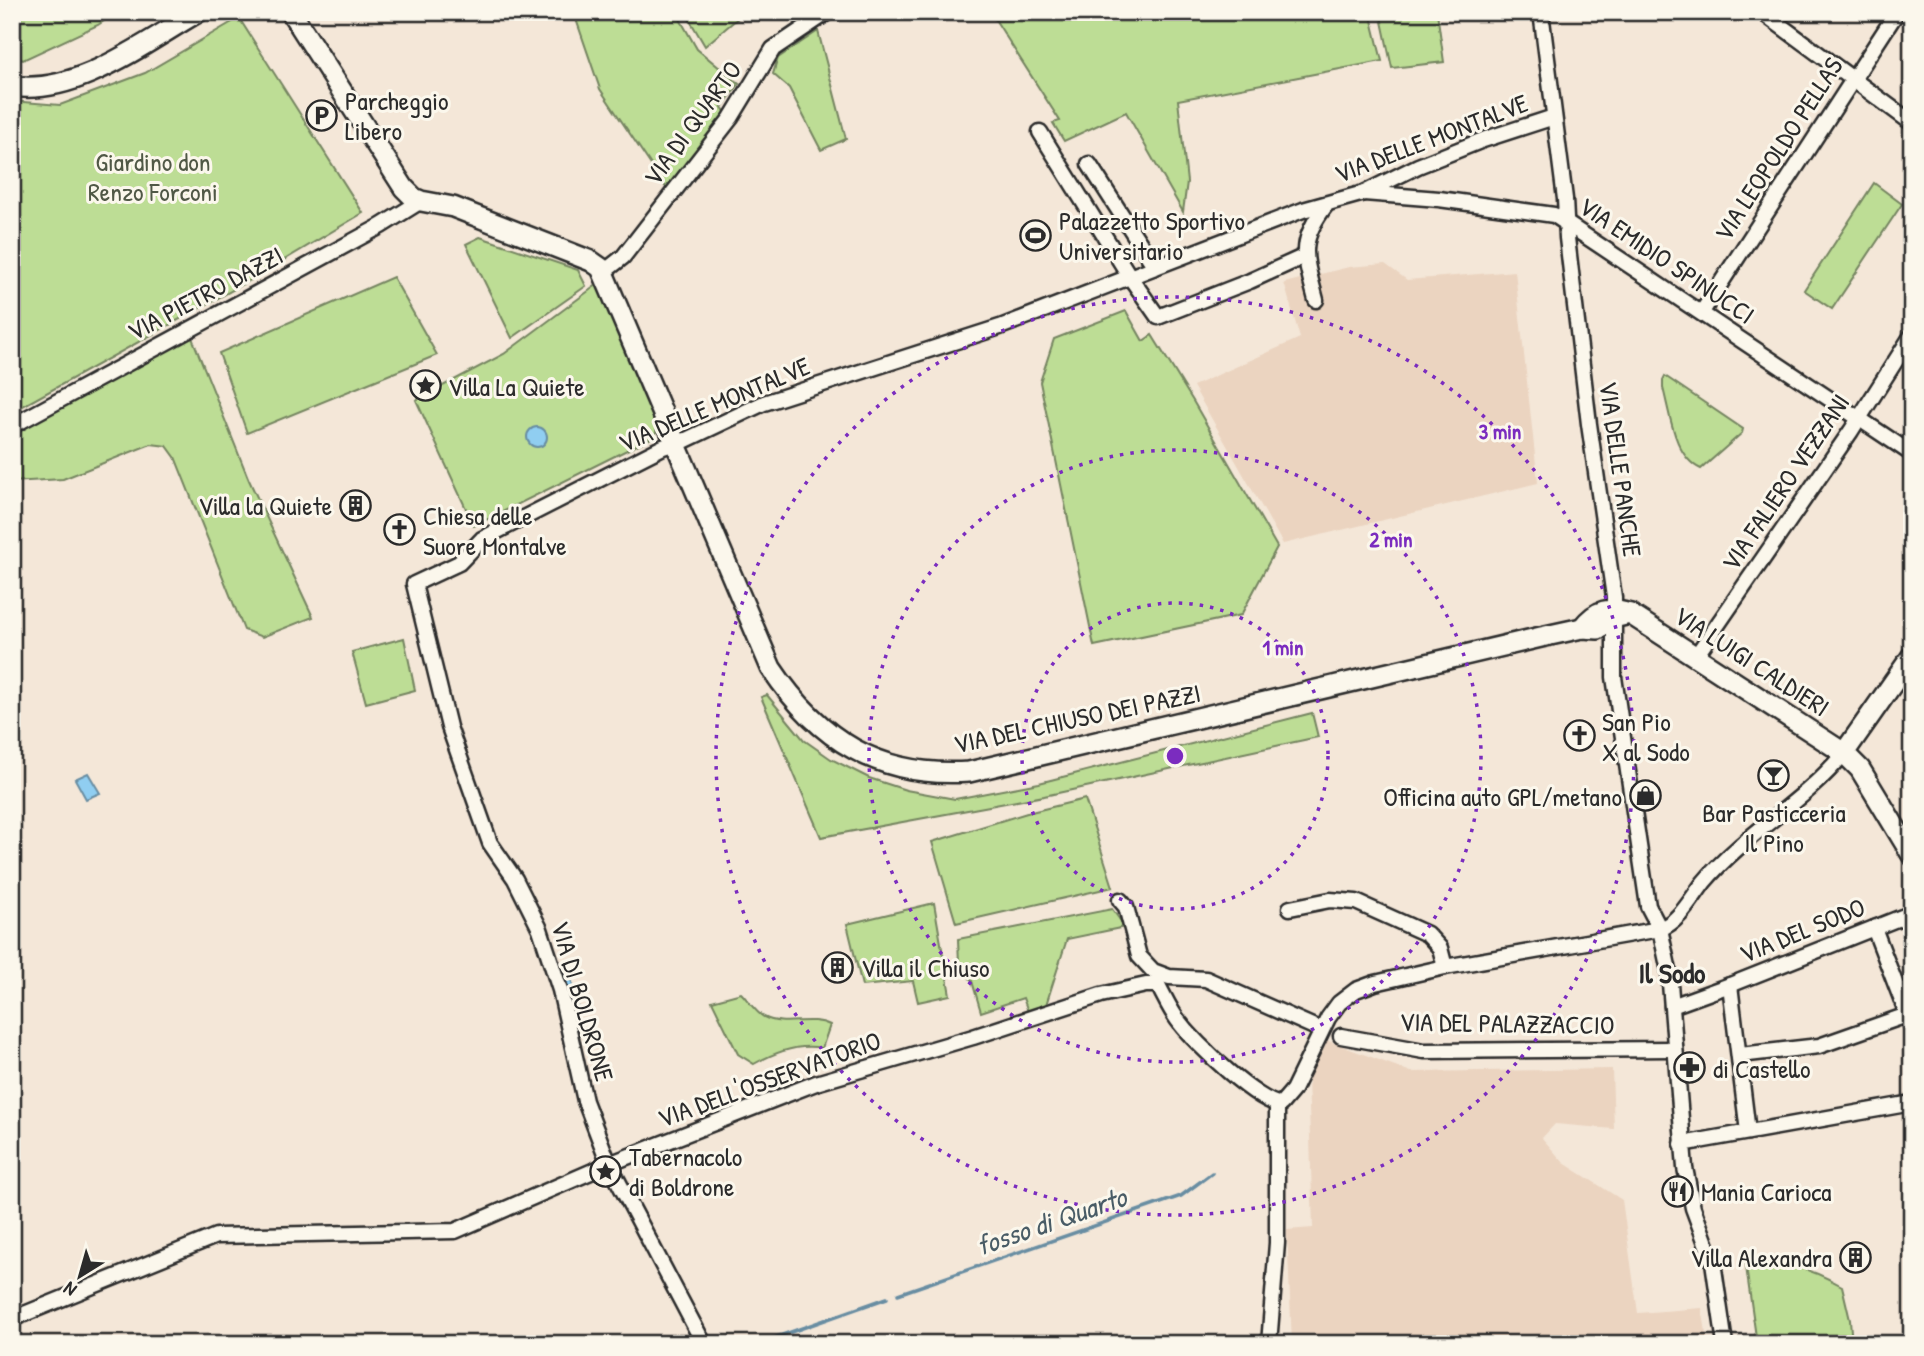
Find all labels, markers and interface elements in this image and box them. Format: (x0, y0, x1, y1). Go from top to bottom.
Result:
street label: VIA LEOPOLDO PELLAS (1705, 50, 1851, 248)
street label: VIA DI QUARTO (635, 54, 749, 192)
place label: Parcheggio Libero (345, 83, 449, 148)
street label: VIA DELLE MONTALVE (1329, 85, 1533, 191)
parking icon: Parcheggio Libero (305, 98, 339, 132)
park label: Giardino don Renzo Forconi (88, 144, 218, 209)
street label: VIA EMIDIO SPINUCCI (1572, 188, 1762, 332)
place label: Palazzetto Sportivo Universitario (1059, 203, 1245, 268)
sports icon: Palazzetto Sportivo Universitario (1019, 218, 1053, 252)
street label: VIA PIETRO DAZZI (121, 237, 289, 349)
street label: VIA DELLE MONTALVE (613, 348, 815, 460)
place icon: Villa La Quiete (408, 369, 442, 403)
place label: Villa La Quiete (448, 369, 585, 404)
street label: VIA DELLE PANCHE (1591, 379, 1651, 560)
street label: VIA FALIERO VEZZANI (1713, 387, 1857, 577)
text: 3 min (1479, 417, 1521, 446)
place label: Villa la Quiete (198, 488, 332, 523)
building icon: Villa la Quiete (338, 488, 372, 522)
place label: Chiesa delle Suore Montalve (423, 498, 567, 563)
church icon: Chiesa delle Suore Montalve (383, 513, 417, 547)
text: 2 min (1369, 525, 1413, 554)
street label: VIA LUIGI CALDIERI (1668, 598, 1836, 724)
text: 1 min (1263, 633, 1303, 662)
street label: VIA DEL CHIUSO DEI PAZZI (950, 675, 1204, 761)
place label: San Pio X al Sodo (1602, 704, 1690, 769)
church icon: San Pio X al Sodo (1562, 719, 1596, 753)
centre of rings (1163, 744, 1187, 768)
bar icon: Bar Pasticceria Il Pino (1757, 759, 1791, 793)
place label: Officina auto GPL/metano (1383, 779, 1622, 814)
shop icon: Officina auto GPL/metano (1628, 779, 1662, 813)
place label: Bar Pasticceria Il Pino (1702, 795, 1846, 860)
street label: VIA DEL SODO (1734, 889, 1870, 971)
street label: VIA DI BOLDRONE (543, 917, 623, 1086)
building icon: Villa il Chiuso (821, 950, 855, 984)
place label: Villa il Chiuso (861, 950, 989, 985)
district label: Il Sodo (1639, 954, 1706, 992)
street label: VIA DEL PALAZZACCIO (1399, 1004, 1615, 1042)
street label: VIA DELL'OSSERVATORIO (653, 1022, 885, 1136)
pharmacy icon: di Castello (1673, 1051, 1707, 1085)
place label: di Castello (1713, 1051, 1810, 1086)
place label: Tabernacolo di Boldrone (629, 1139, 742, 1204)
place icon: Tabernacolo di Boldrone (589, 1154, 623, 1188)
restaurant icon: Mania Carioca (1661, 1174, 1695, 1208)
place label: Mania Carioca (1701, 1174, 1831, 1209)
water label: fosso di Quarto (971, 1177, 1133, 1264)
north arrow (46, 1240, 116, 1310)
place label: Villa Alexandra (1690, 1240, 1832, 1275)
building icon: Villa Alexandra (1838, 1240, 1872, 1274)
text: N (58, 1276, 82, 1303)

